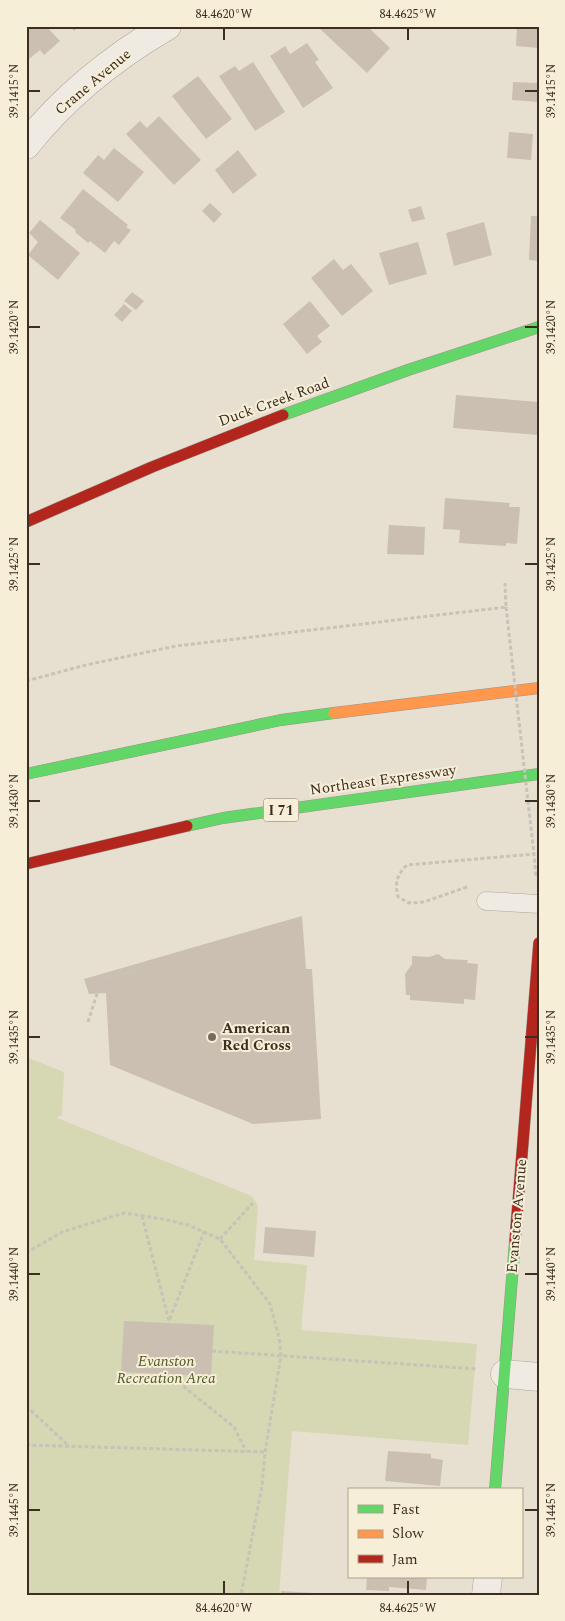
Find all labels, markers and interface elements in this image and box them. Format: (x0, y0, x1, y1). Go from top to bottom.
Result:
text: 84.4620°W (196, 5, 253, 24)
text: 84.4625°W (380, 5, 437, 24)
street label: Crane Avenue (50, 43, 136, 121)
text: 39.1415°N (5, 64, 24, 118)
text: 39.1415°N (542, 64, 561, 118)
text: 39.1420°N (5, 300, 24, 354)
text: 39.1420°N (542, 300, 561, 354)
street label: Duck Creek Road (215, 371, 333, 433)
text: 39.1425°N (5, 537, 24, 591)
text: 39.1425°N (542, 537, 561, 591)
street label: Northeast Expressway (308, 758, 458, 802)
text: 39.1430°N (5, 774, 24, 828)
text: 39.1430°N (542, 774, 561, 828)
road number: I 71 (264, 798, 298, 822)
text: 39.1435°N (5, 1010, 24, 1064)
text: 39.1435°N (542, 1010, 561, 1064)
place label: American Red Cross (222, 1017, 291, 1057)
marker: American Red Cross (206, 1031, 218, 1043)
street label: Evanston Avenue (501, 1158, 533, 1274)
text: 39.1440°N (5, 1247, 24, 1301)
text: 39.1440°N (542, 1247, 561, 1301)
park label: Evanston Recreation Area (116, 1350, 216, 1390)
text: 39.1445°N (5, 1483, 24, 1537)
text: 39.1445°N (542, 1483, 561, 1537)
legend (348, 1488, 522, 1578)
text: Fast (392, 1498, 420, 1521)
text: Slow (392, 1522, 424, 1545)
text: Jam (392, 1548, 418, 1571)
text: 84.4620°W (196, 1599, 253, 1618)
text: 84.4625°W (380, 1599, 437, 1618)

